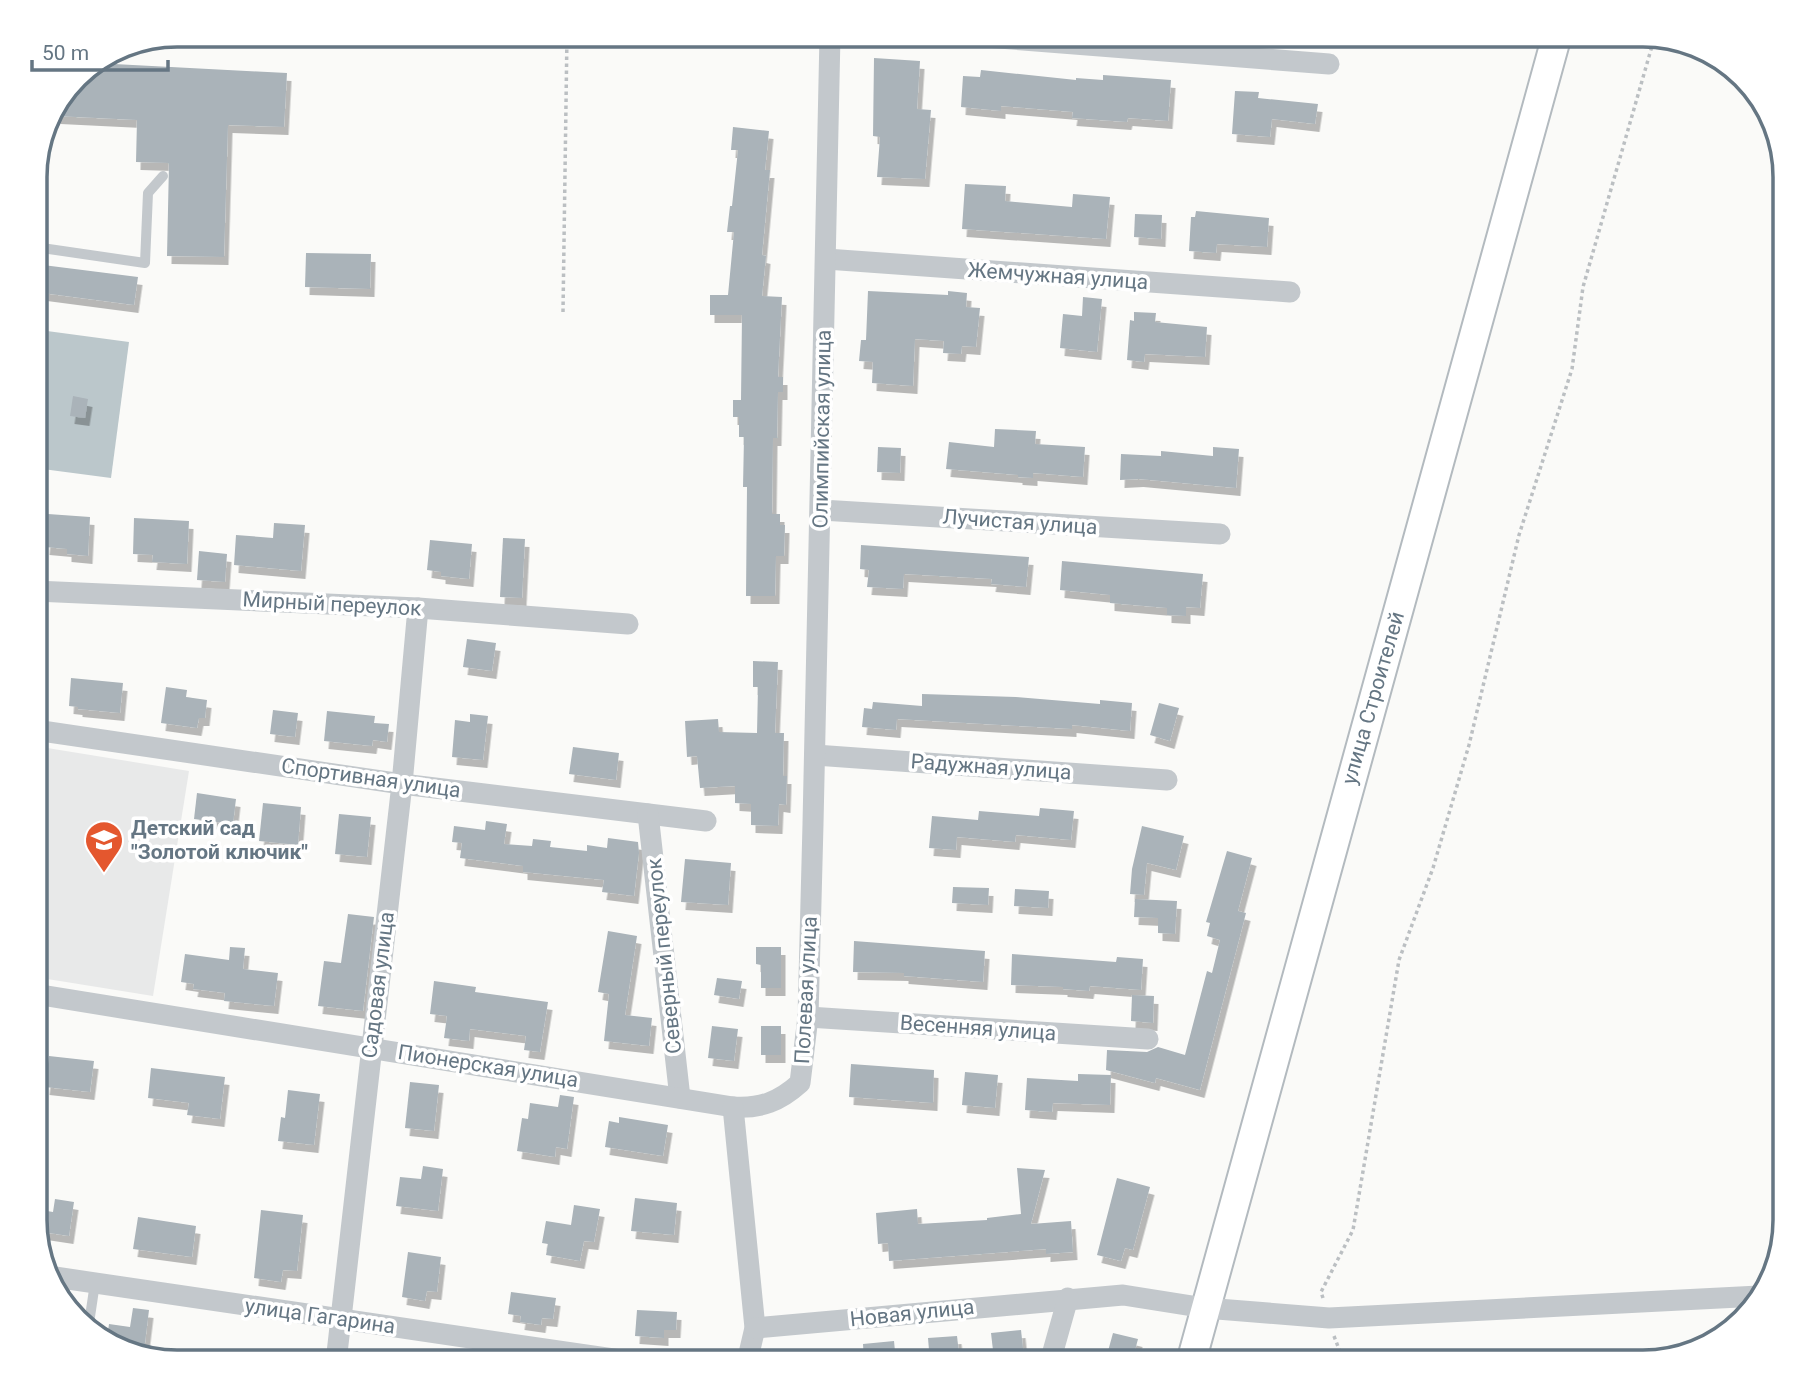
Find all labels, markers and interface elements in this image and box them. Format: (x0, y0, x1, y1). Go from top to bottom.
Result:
scale bar (32, 28, 168, 72)
text: 50 m (42, 41, 89, 65)
street label: Жемчужная улица (967, 258, 1149, 294)
street label: Олимпийская улица (808, 329, 836, 529)
street label: Лучистая улица (942, 505, 1098, 539)
street label: Мирный переулок (242, 587, 423, 621)
street label: улица Строителей (1337, 609, 1409, 787)
street label: Радужная улица (910, 749, 1072, 785)
street label: Спортивная улица (280, 754, 462, 802)
place label: Детский сад "Золотой ключик" (131, 816, 308, 864)
school or university icon: Детский сад "Золотой ключик" (83, 819, 125, 874)
street label: Северный переулок (642, 856, 686, 1055)
street label: Садовая улица (357, 910, 399, 1060)
street label: Полевая улица (790, 916, 822, 1064)
street label: Весенняя улица (899, 1011, 1057, 1045)
street label: Пионерская улица (396, 1040, 580, 1092)
street label: улица Гагарина (243, 1294, 397, 1338)
street label: Новая улица (849, 1295, 975, 1331)

